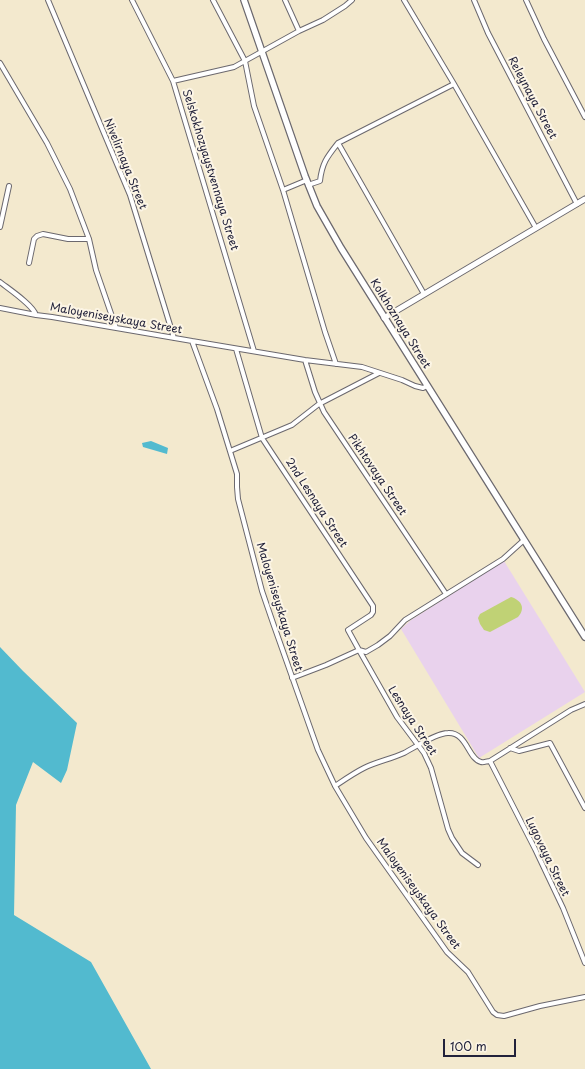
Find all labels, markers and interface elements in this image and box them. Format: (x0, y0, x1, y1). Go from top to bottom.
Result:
street label: Releynaya Street (505, 55, 559, 141)
street label: Selskokhozyaystvennaya Street (179, 88, 241, 252)
street label: Nivelirnaya Street (101, 117, 149, 211)
street label: Kolkhoznaya Street (367, 277, 433, 371)
street label: Maloyeniseyskaya Street (49, 301, 183, 337)
street label: Pikhtovaya Street (345, 432, 409, 518)
street label: 2nd Lesnaya Street (282, 456, 350, 550)
street label: Maloyeniseyskaya Street (253, 541, 305, 673)
street label: Lesnaya Street (385, 684, 439, 758)
street label: Lugovaya Street (522, 815, 572, 899)
street label: Maloyeniseyskaya Street (373, 836, 463, 952)
scale bar (445, 1031, 518, 1057)
text: 100 m (450, 1037, 487, 1055)

